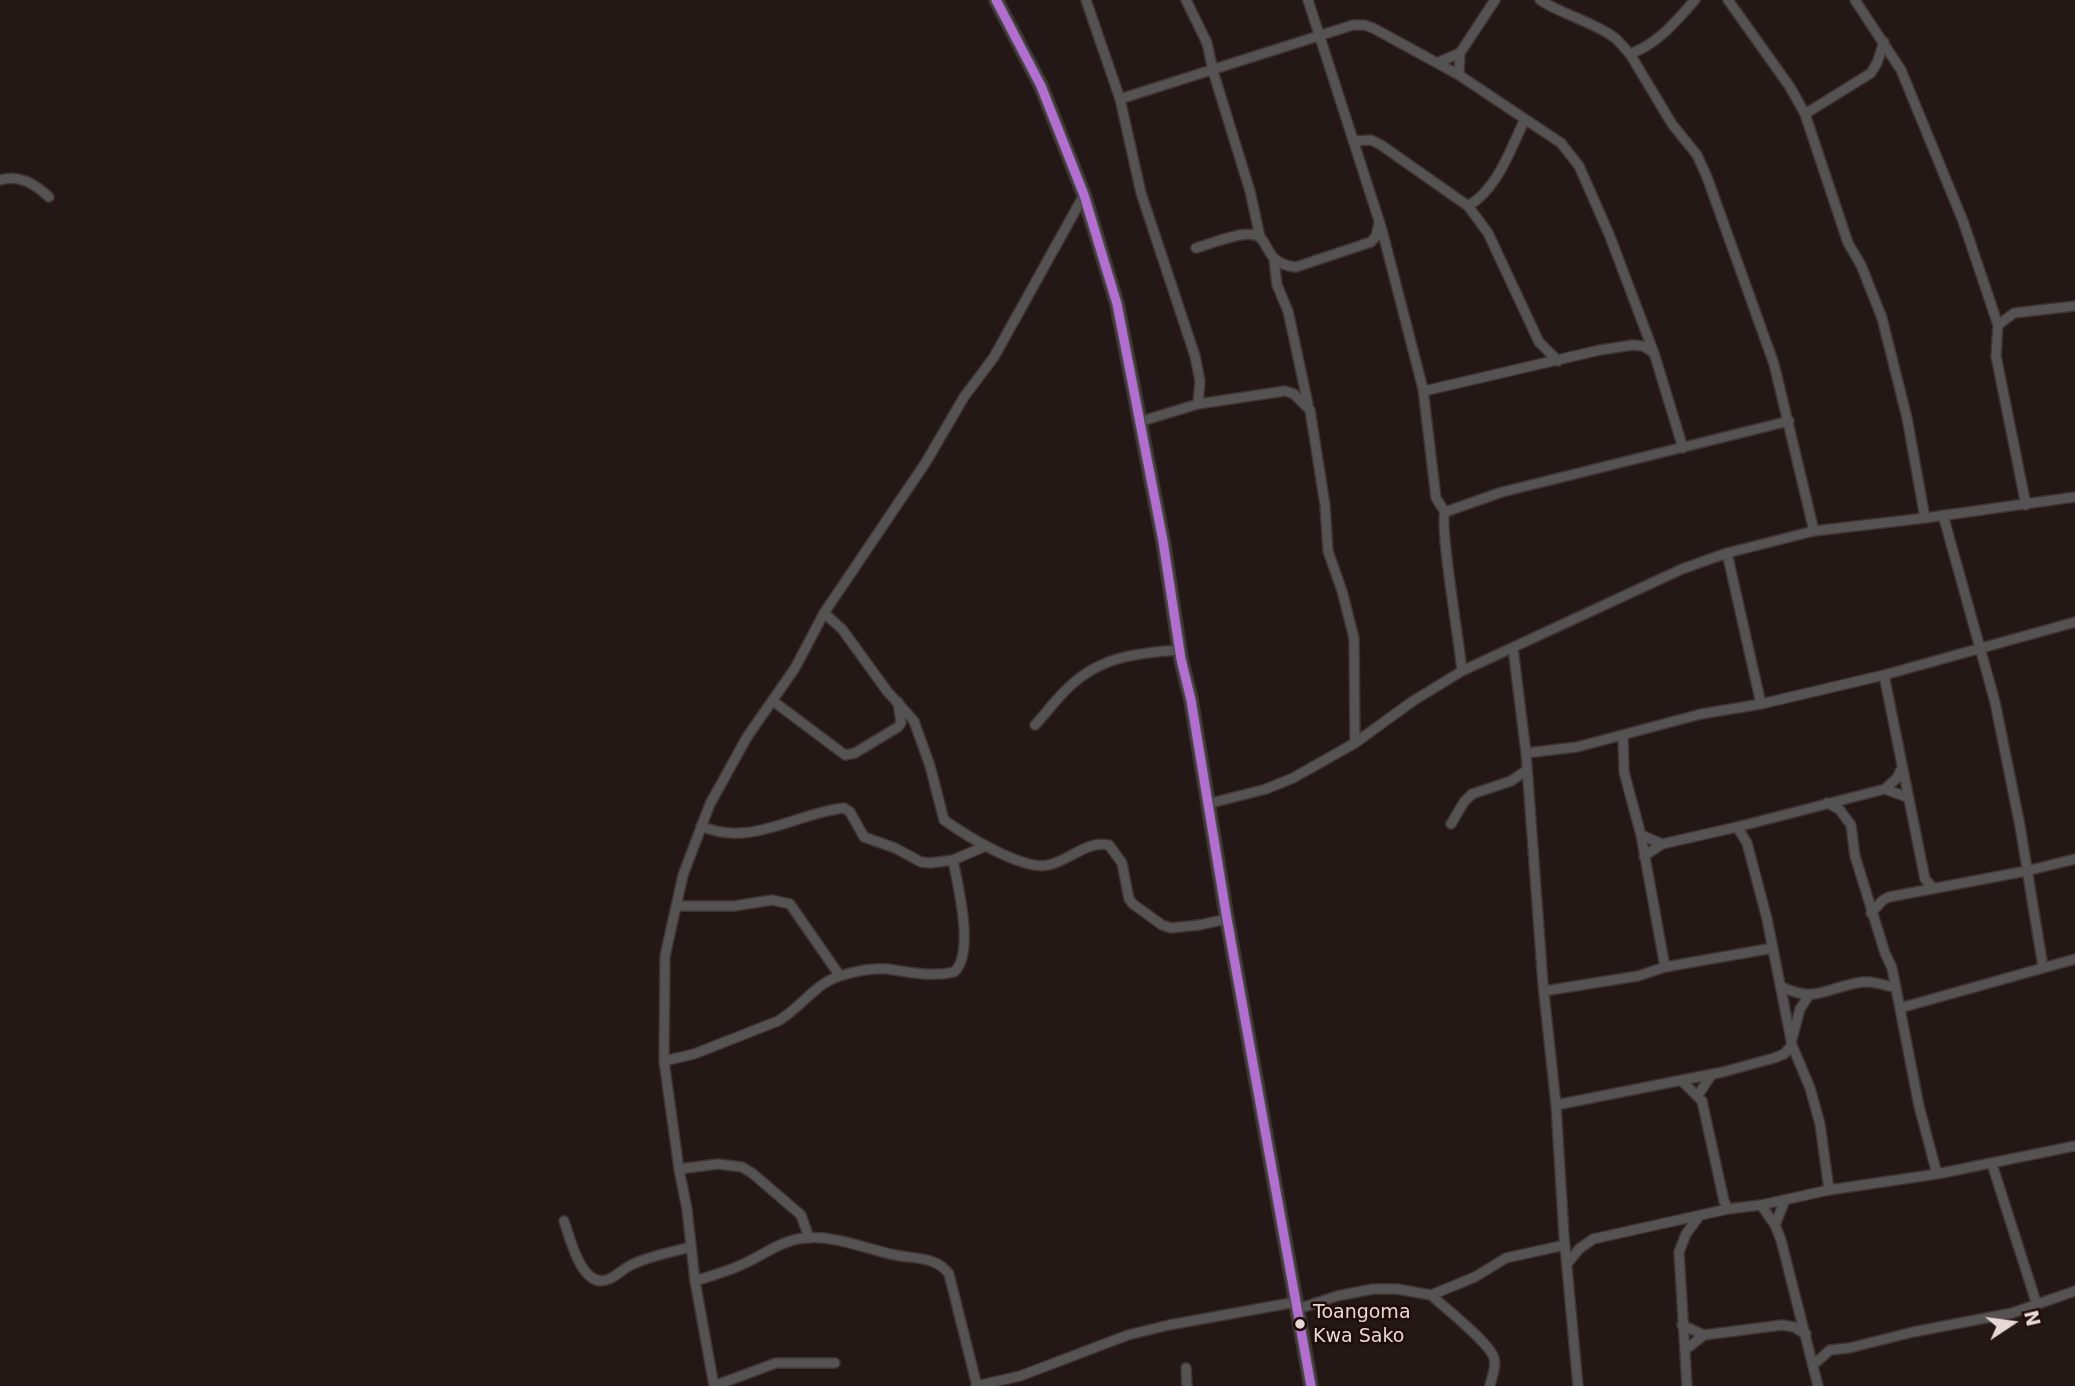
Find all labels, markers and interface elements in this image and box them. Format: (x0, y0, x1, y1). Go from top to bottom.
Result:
north arrow (1977, 1288, 2047, 1358)
place label: Toangoma Kwa Sako (1313, 1302, 1411, 1346)
text: N (2020, 1308, 2045, 1328)
marker: Toangoma Kwa Sako (1293, 1317, 1307, 1331)

